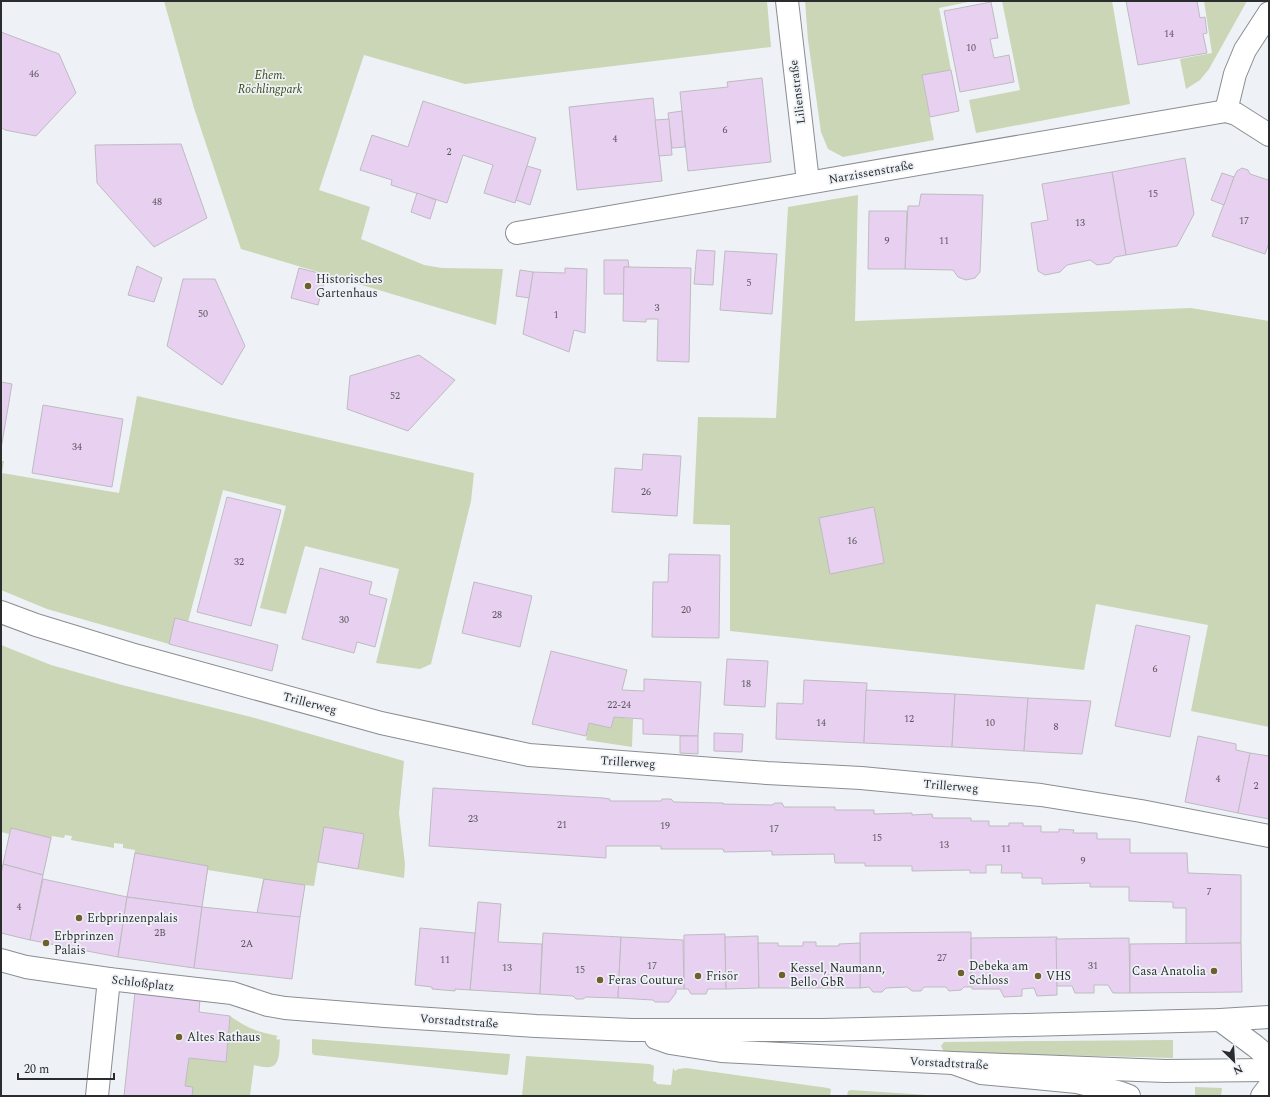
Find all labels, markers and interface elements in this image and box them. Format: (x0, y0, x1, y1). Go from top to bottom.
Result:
house number: 14 (1164, 26, 1174, 42)
house number: 10 (966, 40, 976, 56)
street label: Lilienstraße (784, 59, 811, 125)
house number: 46 (29, 66, 39, 82)
park label: Ehem. Röchlingpark (238, 66, 303, 99)
house number: 6 (723, 122, 728, 138)
house number: 4 (613, 131, 618, 147)
house number: 2 (447, 144, 452, 160)
street label: Narzissenstraße (827, 156, 915, 189)
house number: 15 (1148, 186, 1158, 202)
house number: 48 (152, 194, 162, 210)
house number: 17 (1239, 213, 1249, 229)
house number: 13 (1075, 215, 1085, 231)
house number: 9 (885, 233, 890, 249)
house number: 11 (939, 233, 949, 249)
place label: Historisches Gartenhaus (316, 270, 383, 303)
house number: 5 (747, 275, 752, 291)
marker: Historisches Gartenhaus (303, 281, 313, 291)
house number: 3 (655, 300, 660, 316)
house number: 50 (198, 306, 208, 322)
house number: 1 (554, 307, 559, 323)
house number: 52 (390, 388, 400, 404)
house number: 34 (72, 439, 82, 455)
house number: 26 (641, 484, 651, 500)
house number: 16 (847, 533, 857, 549)
house number: 32 (234, 554, 244, 570)
house number: 20 (681, 602, 691, 618)
house number: 28 (492, 607, 502, 623)
house number: 30 (339, 612, 349, 628)
house number: 6 (1153, 661, 1158, 677)
house number: 18 (741, 676, 751, 692)
street label: Trillerweg (281, 687, 339, 720)
house number: 22-24 (607, 697, 631, 713)
house number: 12 (904, 711, 914, 727)
house number: 14 (816, 715, 826, 731)
house number: 10 (985, 715, 995, 731)
house number: 8 (1054, 719, 1059, 735)
street label: Trillerweg (600, 751, 656, 774)
house number: 4 (1216, 771, 1221, 787)
street label: Trillerweg (923, 775, 979, 798)
house number: 2 (1254, 778, 1259, 794)
house number: 23 (468, 811, 478, 827)
house number: 21 (557, 817, 567, 833)
house number: 19 (660, 818, 670, 834)
house number: 17 (769, 821, 779, 837)
house number: 15 (872, 830, 882, 846)
house number: 13 (939, 837, 949, 853)
house number: 11 (1001, 841, 1011, 857)
house number: 9 (1081, 853, 1086, 869)
house number: 7 (1207, 884, 1212, 900)
house number: 4 (17, 899, 22, 915)
place label: Erbprinzenpalais (87, 909, 178, 928)
marker: Erbprinzenpalais (74, 913, 84, 923)
house number: 2B (154, 925, 166, 941)
place label: Erbprinzen Palais (54, 927, 114, 960)
house number: 2A (241, 936, 254, 952)
marker: Erbprinzen Palais (41, 938, 51, 948)
house number: 27 (937, 950, 947, 966)
house number: 11 (440, 952, 450, 968)
place label: Debeka am Schloss (969, 957, 1028, 990)
house number: 17 (647, 958, 657, 974)
house number: 31 (1088, 958, 1098, 974)
place label: Kessel, Naumann, Bello GbR (790, 959, 885, 992)
house number: 13 (502, 960, 512, 976)
house number: 15 (575, 962, 585, 978)
place label: Casa Anatolia (1132, 962, 1206, 981)
marker: Casa Anatolia (1209, 966, 1219, 976)
place label: Frisör (706, 967, 738, 986)
place label: VHS (1046, 967, 1071, 986)
marker: Debeka am Schloss (956, 968, 966, 978)
street label: Schloßplatz (111, 970, 175, 997)
marker: Kessel, Naumann, Bello GbR (777, 970, 787, 980)
place label: Feras Couture (608, 971, 683, 990)
marker: Frisör (693, 971, 703, 981)
marker: VHS (1033, 971, 1043, 981)
marker: Feras Couture (595, 975, 605, 985)
street label: Vorstadtstraße (419, 1009, 499, 1034)
place label: Altes Rathaus (187, 1028, 261, 1047)
marker: Altes Rathaus (174, 1032, 184, 1042)
north arrow (1214, 1041, 1254, 1081)
street label: Vorstadtstraße (909, 1052, 989, 1075)
scale bar (18, 1055, 114, 1081)
text: 20 m (24, 1060, 49, 1079)
text: N (1230, 1060, 1246, 1079)

